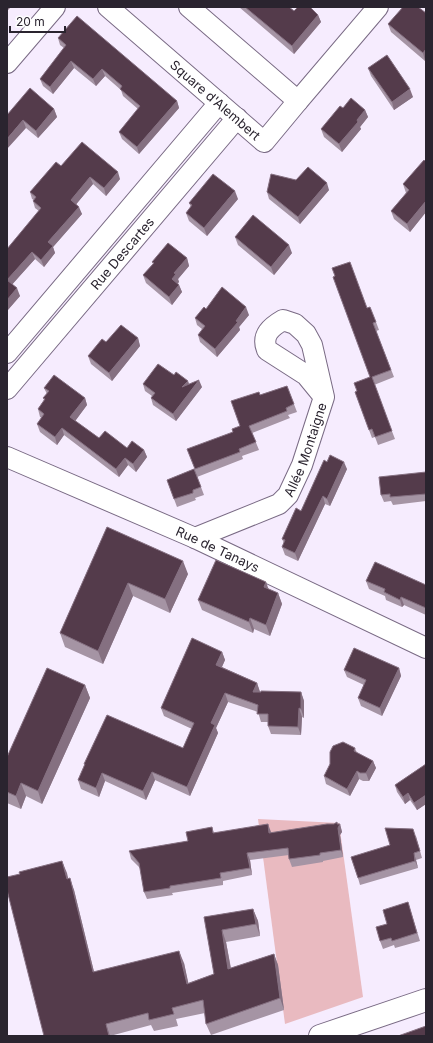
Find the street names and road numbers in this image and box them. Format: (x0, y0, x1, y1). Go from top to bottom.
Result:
street label: Square d'Alembert (167, 57, 264, 143)
street label: Rue Descartes (87, 214, 157, 293)
street label: Allée Montaigne (280, 400, 330, 499)
street label: Rue de Tanays (174, 523, 262, 576)

